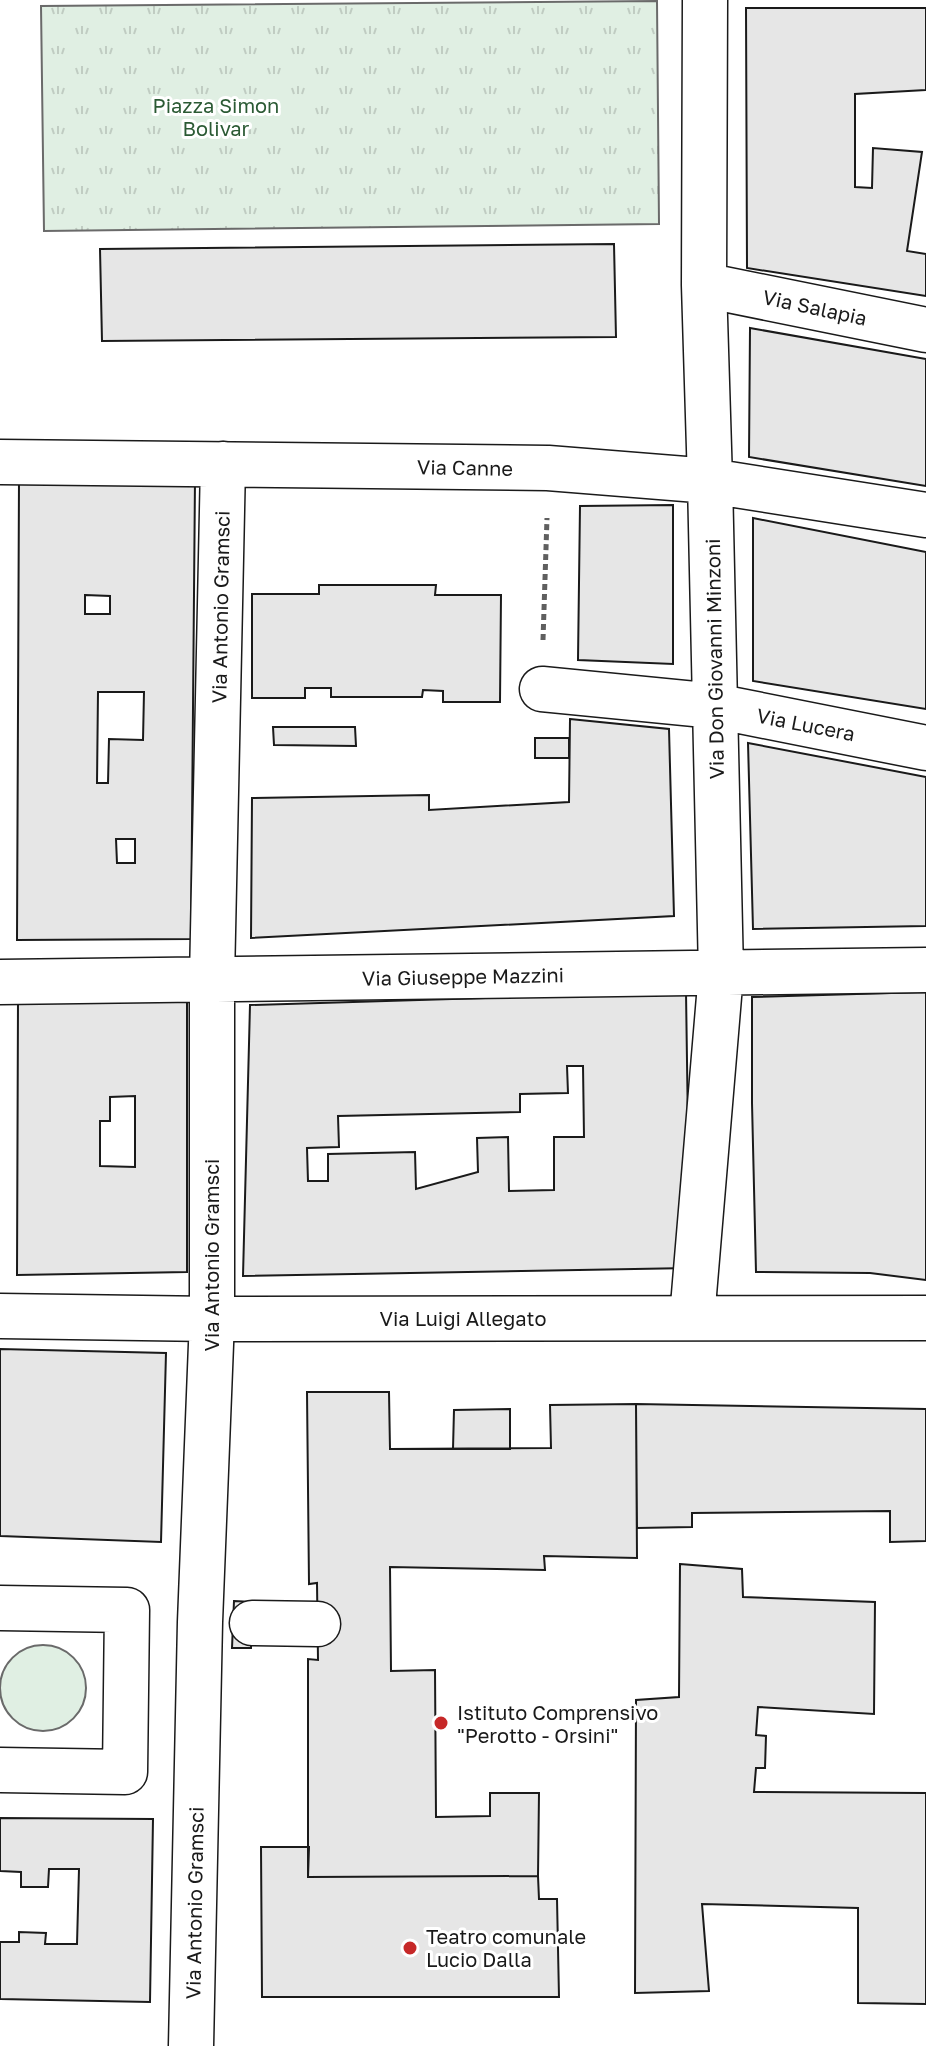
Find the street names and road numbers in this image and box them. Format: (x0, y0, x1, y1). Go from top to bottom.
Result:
street label: Via Salapia (761, 284, 869, 330)
street label: Via Canne (417, 454, 513, 480)
street label: Via Antonio Gramsci (206, 510, 234, 704)
street label: Via Don Giovanni Minzoni (700, 538, 728, 780)
street label: Via Lucera (755, 703, 857, 745)
street label: Via Giuseppe Mazzini (362, 962, 564, 990)
street label: Via Antonio Gramsci (199, 1159, 223, 1351)
street label: Via Luigi Allegato (380, 1306, 546, 1330)
street label: Via Antonio Gramsci (180, 1806, 208, 2000)

